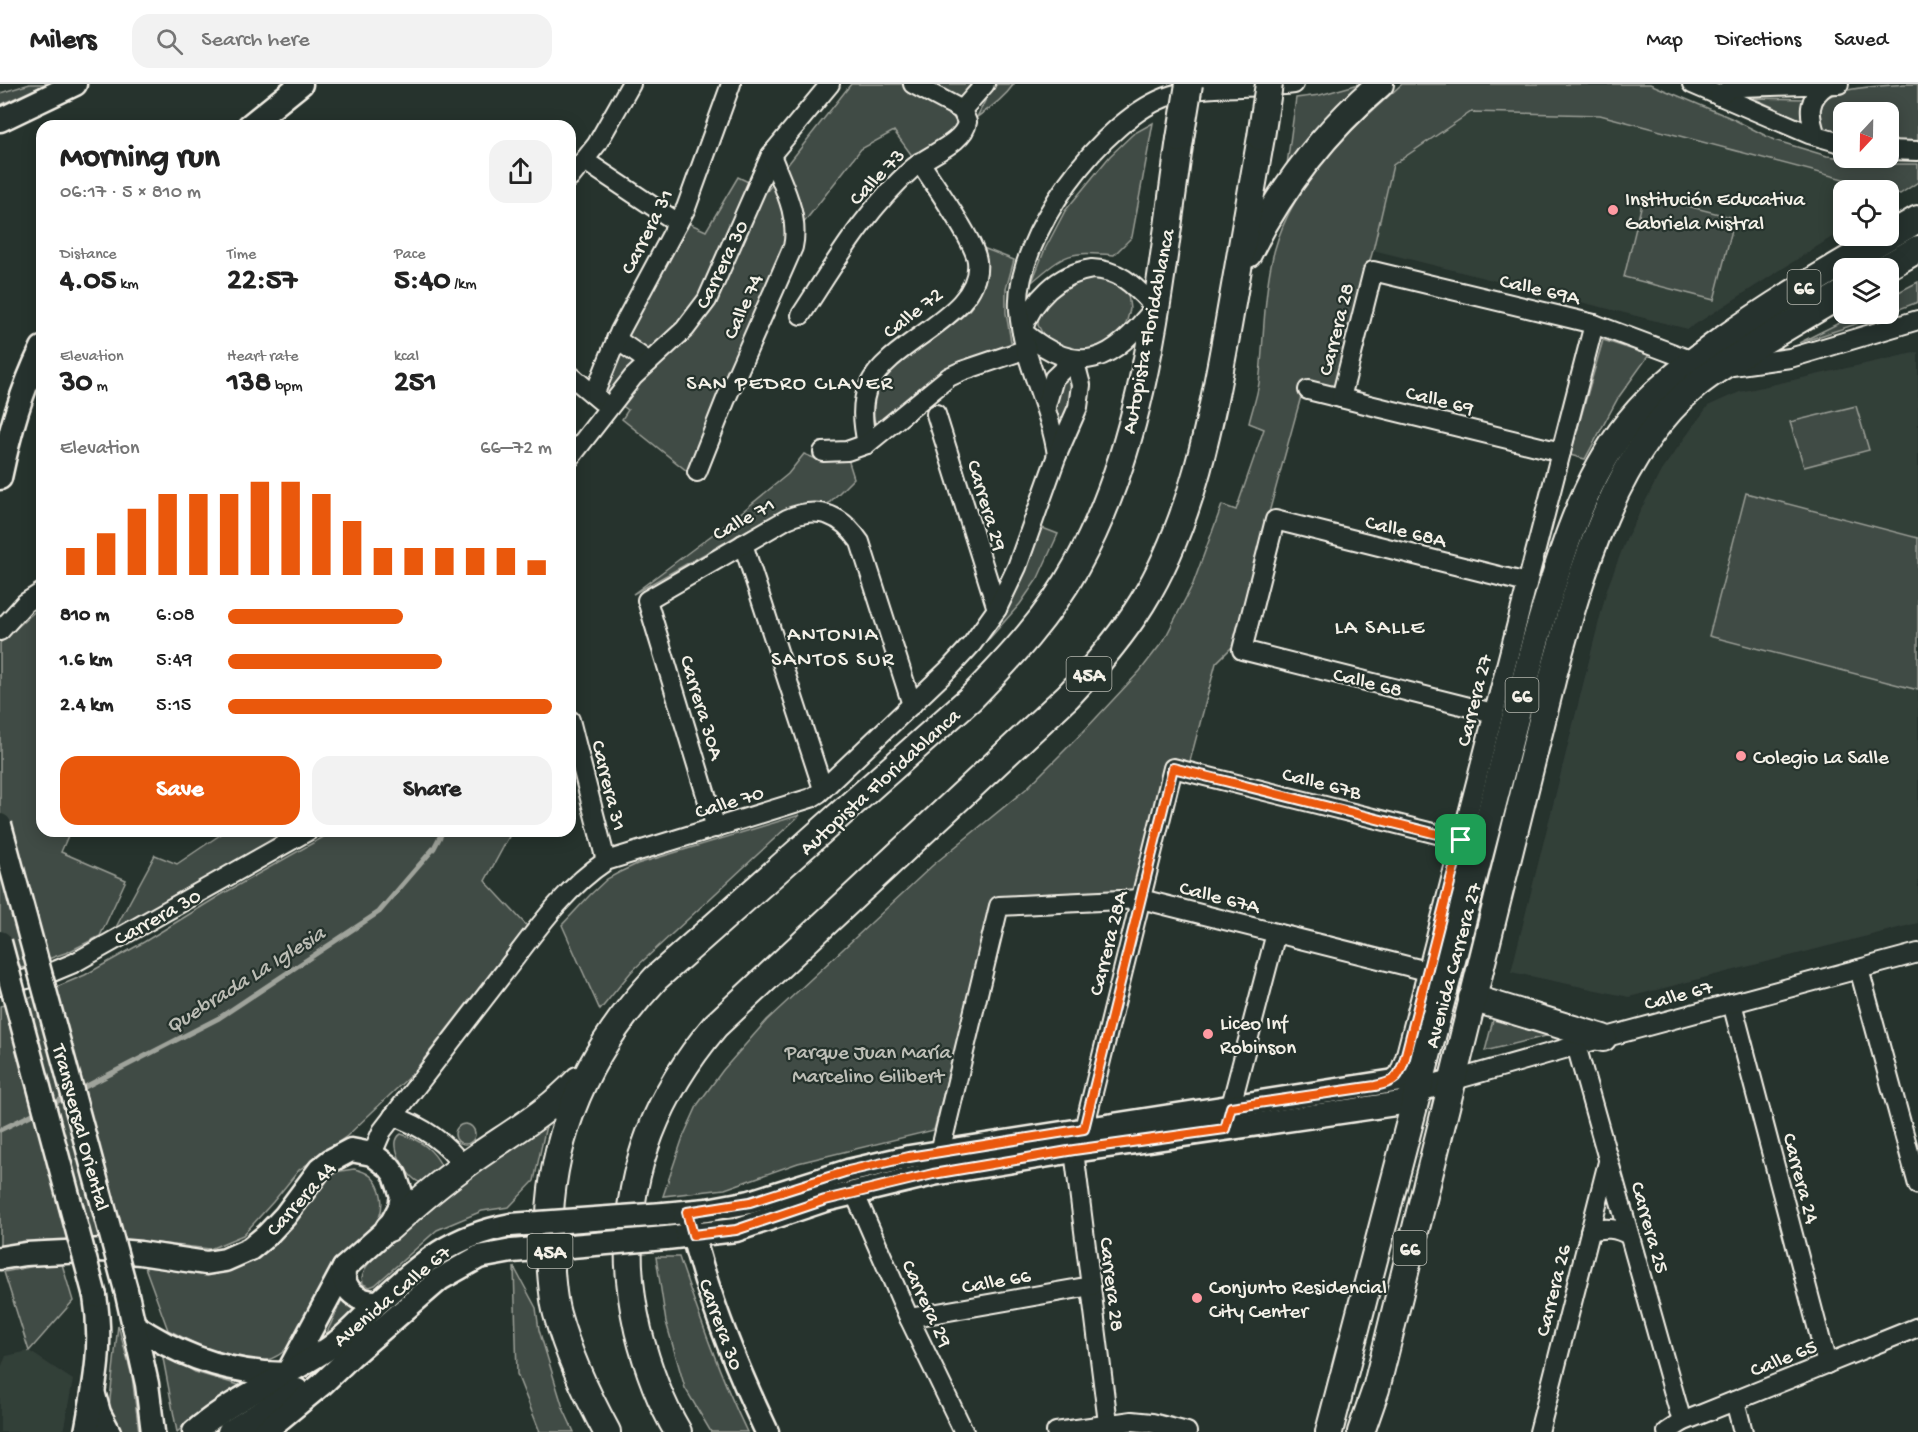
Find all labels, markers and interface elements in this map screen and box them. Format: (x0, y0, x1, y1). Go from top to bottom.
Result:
search box (132, 14, 552, 68)
text: Milers (30, 25, 96, 58)
icon: search (153, 25, 186, 58)
text: Search here (201, 28, 310, 54)
text: Map (1646, 29, 1683, 54)
text: Directions (1716, 29, 1801, 54)
text: Saved (1834, 29, 1888, 54)
north arrow (1833, 102, 1899, 168)
map controls (1833, 102, 1899, 324)
text: Morning run (60, 140, 220, 178)
button: share (489, 140, 552, 203)
street label: Calle 73 (845, 145, 912, 212)
button: locate (1833, 180, 1899, 246)
text: 06:17 · 5 × 810 m (60, 182, 201, 205)
street label: Carrera 31 (617, 186, 681, 279)
place label: Institución Educativa Gabriela Mistral (1625, 189, 1806, 238)
marker: Institución Educativa Gabriela Mistral (1606, 203, 1620, 217)
street label: Carrera 30 (692, 217, 756, 314)
street label: Autopista Floridablanca (1118, 226, 1183, 436)
text: Distance (60, 246, 117, 265)
text: Time (227, 246, 256, 265)
text: Pace (394, 246, 425, 265)
button: layers (1833, 258, 1899, 324)
text: 4.05 (60, 265, 116, 300)
text: 22:57 (227, 265, 297, 300)
text: 5:40 (394, 265, 450, 300)
street label: Calle 69A (1497, 270, 1583, 313)
road number: 66 (1788, 270, 1820, 304)
street label: Calle 74 (720, 271, 771, 344)
text: km (116, 276, 139, 295)
text: /km (450, 276, 477, 295)
street label: Carrera 28 (1315, 281, 1362, 379)
street label: Calle 72 (879, 284, 949, 346)
text: Elevation (60, 348, 124, 367)
text: Heart rate (227, 348, 299, 367)
text: kcal (394, 348, 419, 367)
text: 30 (60, 367, 93, 402)
text: 138 (227, 367, 271, 402)
text: 251 (394, 367, 437, 402)
district label: SAN PEDRO CLAVER (686, 372, 894, 398)
text: m (93, 378, 108, 397)
text: bpm (271, 378, 303, 397)
street label: Calle 69 (1403, 382, 1476, 423)
text: Elevation (60, 438, 140, 461)
text: 66–72 m (480, 438, 552, 461)
street label: Carrera 29 (959, 458, 1010, 555)
street label: Calle 71 (709, 494, 780, 548)
street label: Calle 68A (1362, 511, 1450, 556)
text: 810 m (60, 605, 109, 628)
text: 6:08 (156, 605, 195, 628)
district label: LA SALLE (1334, 616, 1426, 642)
district label: ANTONIA SANTOS SUR (771, 623, 895, 674)
text: 1.6 km (60, 650, 112, 673)
text: 5:49 (156, 650, 192, 673)
street label: Carrera 27 (1453, 651, 1500, 749)
street label: Carrera 30A (672, 653, 728, 765)
road number: 45A (1066, 657, 1112, 691)
street label: Calle 68 (1330, 664, 1404, 705)
road number: 66 (1506, 678, 1538, 712)
text: 2.4 km (60, 695, 113, 718)
text: 5:15 (156, 695, 191, 718)
street label: Autopista Floridablanca (796, 704, 968, 862)
street label: Carrera 31 (583, 738, 630, 834)
place label: Colegio La Salle (1753, 747, 1890, 772)
marker: Colegio La Salle (1734, 749, 1748, 763)
button: Save (60, 756, 300, 825)
button: Share (312, 756, 552, 825)
street label: Calle 67B (1279, 764, 1364, 808)
street label: Calle 70 (692, 782, 768, 827)
pin (1435, 814, 1486, 865)
icon: arrive (1444, 823, 1477, 856)
street label: Calle 67A (1176, 877, 1264, 922)
street label: Avenida Carrera 27 (1421, 880, 1490, 1051)
street label: Carrera 30 (111, 885, 207, 953)
street label: Carrera 28A (1085, 887, 1136, 999)
water label: Quebrada La Iglesia (162, 921, 332, 1041)
street label: Calle 67 (1642, 976, 1717, 1018)
place label: Liceo Inf Robinson (1220, 1013, 1296, 1062)
marker: Liceo Inf Robinson (1201, 1027, 1215, 1041)
street label: Transversal Oriental (44, 1041, 113, 1214)
park label: Parque Juan María Marcelino Gilibert (784, 1042, 953, 1091)
street label: Carrera 24 (1775, 1131, 1823, 1227)
street label: Carrera 44 (262, 1157, 343, 1243)
street label: Carrera 25 (1623, 1179, 1673, 1277)
road number: 66 (1394, 1231, 1426, 1265)
road number: 45A (528, 1234, 572, 1268)
street label: Carrera 28 (1091, 1236, 1128, 1333)
street label: Avenida Calle 67 (329, 1241, 458, 1354)
street label: Carrera 26 (1532, 1242, 1579, 1339)
street label: Carrera 29 (894, 1257, 956, 1353)
street label: Calle 66 (960, 1265, 1033, 1302)
street label: Carrera 30 (691, 1276, 747, 1374)
place label: Conjunto Residencial City Center (1209, 1277, 1387, 1326)
marker: Conjunto Residencial City Center (1190, 1291, 1204, 1305)
street label: Calle 65 (1747, 1336, 1821, 1385)

